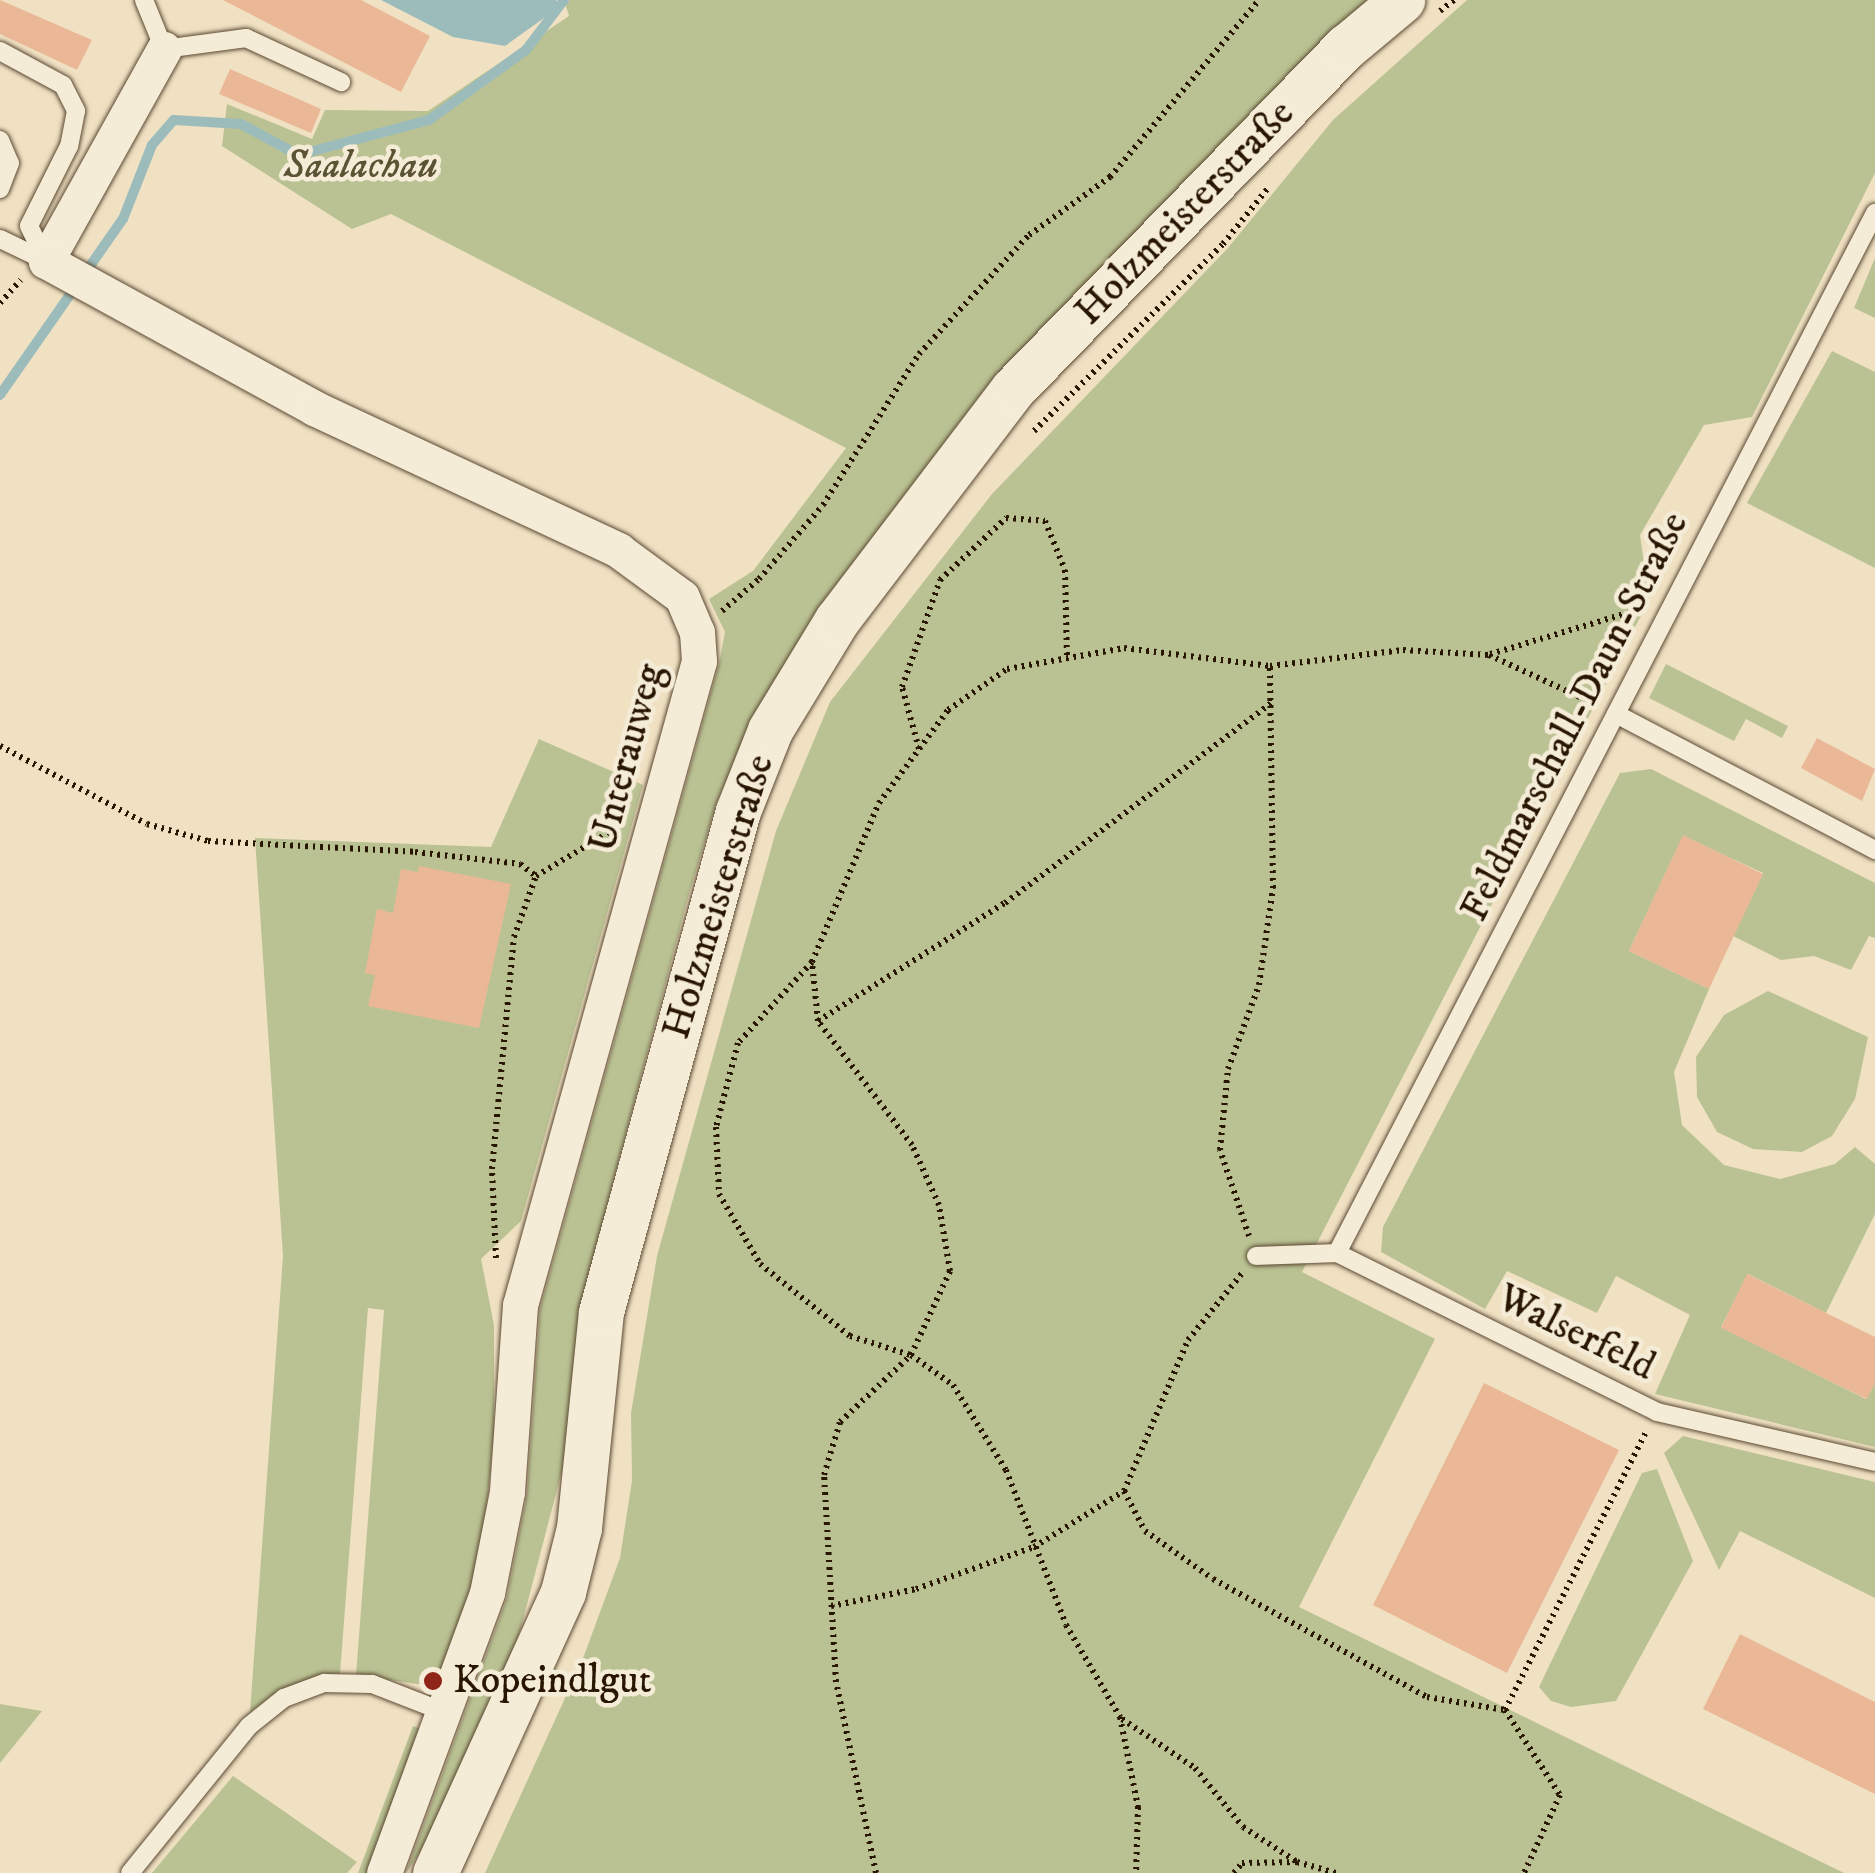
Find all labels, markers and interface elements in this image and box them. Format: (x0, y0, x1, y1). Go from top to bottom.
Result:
street label: Holzmeisterstraße (1065, 90, 1305, 336)
park label: Saalachau (284, 142, 438, 190)
street label: Feldmarschall-Daun-Straße (1451, 505, 1699, 929)
street label: Unterauweg (579, 659, 675, 857)
street label: Holzmeisterstraße (653, 749, 785, 1045)
street label: Walserfeld (1489, 1274, 1663, 1392)
place label: Kopeindlgut (453, 1657, 651, 1705)
marker: Kopeindlgut (422, 1670, 444, 1692)

